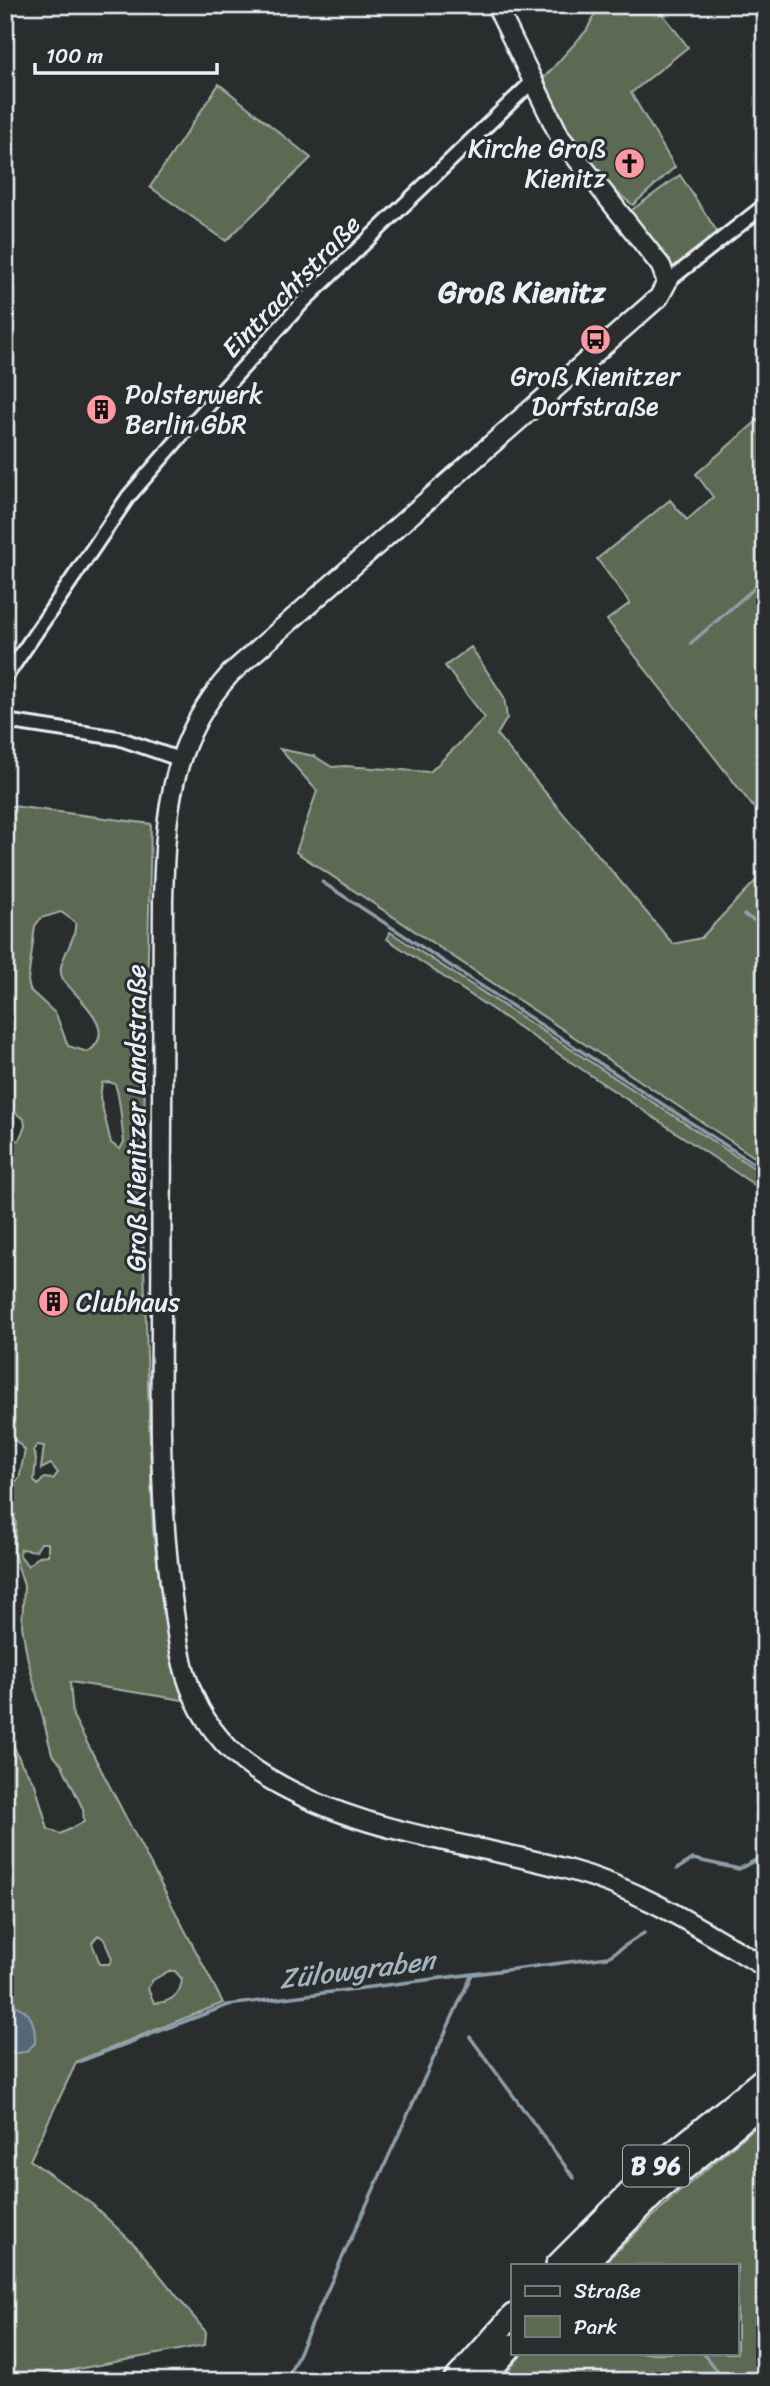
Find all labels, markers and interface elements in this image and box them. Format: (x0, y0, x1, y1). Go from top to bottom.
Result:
scale bar (35, 32, 217, 76)
text: 100 m (46, 37, 103, 75)
place label: Kirche Groß Kienitz (468, 125, 607, 201)
church icon: Kirche Groß Kienitz (612, 146, 646, 180)
street label: Eintrachtstraße (210, 203, 372, 369)
district label: Groß Kienitz (438, 265, 607, 319)
bus stop icon: Groß Kienitzer Dorfstraße (578, 323, 612, 357)
place label: Groß Kienitzer Dorfstraße (510, 353, 681, 429)
place label: Polsterwerk Berlin GbR (125, 371, 263, 447)
building icon: Polsterwerk Berlin GbR (85, 392, 119, 426)
street label: Groß Kienitzer Landstraße (113, 964, 159, 1272)
place label: Clubhaus (76, 1279, 181, 1325)
building icon: Clubhaus (36, 1285, 70, 1319)
water label: Zülowgraben (276, 1935, 440, 2003)
road number: B 96 (623, 2146, 689, 2186)
legend (511, 2264, 738, 2354)
text: Straße (574, 2272, 641, 2310)
text: Park (574, 2308, 617, 2346)

